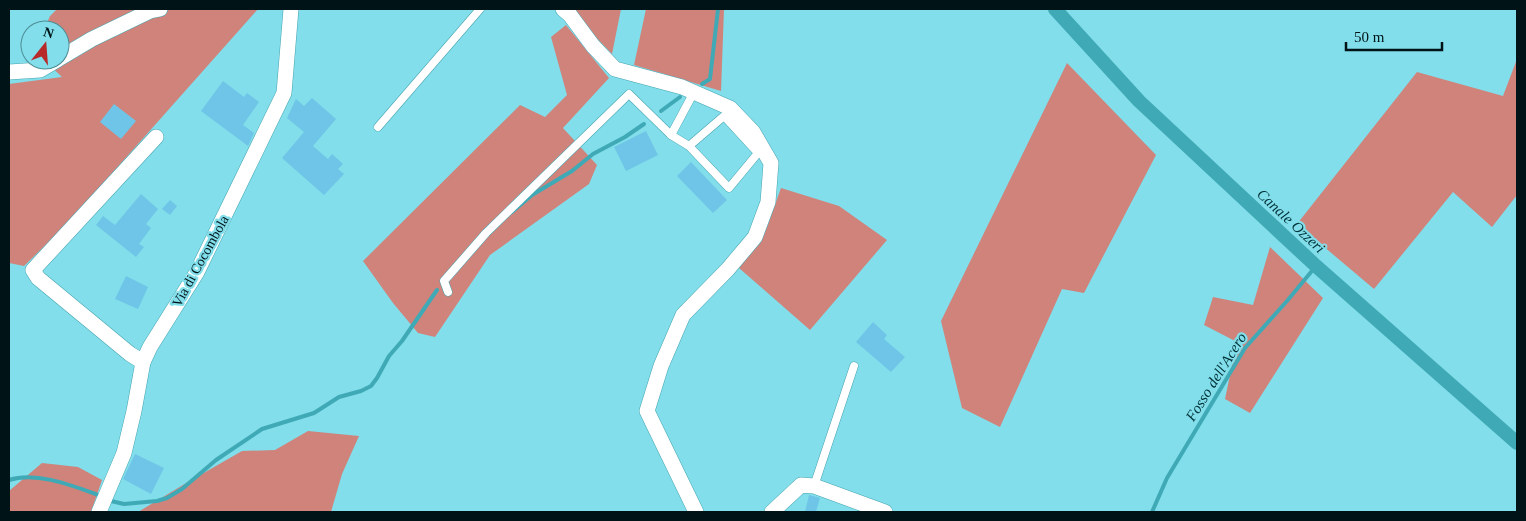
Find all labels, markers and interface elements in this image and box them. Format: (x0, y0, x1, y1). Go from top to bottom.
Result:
north arrow (20, 20, 70, 70)
scale bar (1346, 20, 1442, 52)
text: N (42, 24, 56, 42)
text: 50 m (1354, 29, 1385, 45)
water label: Canale Ozzeri (1254, 186, 1328, 256)
street label: Via di Cocombola (169, 212, 232, 309)
water label: Fosso dell'Acero (1182, 330, 1250, 425)

